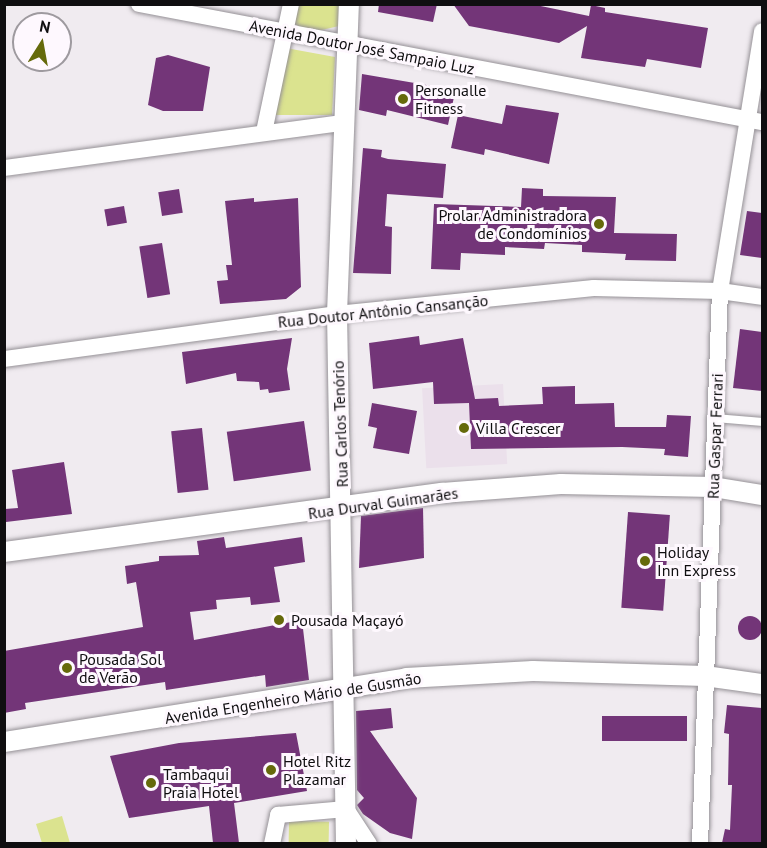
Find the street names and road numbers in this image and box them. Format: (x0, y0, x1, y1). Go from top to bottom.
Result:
street label: Avenida Doutor José Sampaio Luz (248, 16, 476, 78)
street label: Rua Doutor Antônio Cansanção (277, 290, 489, 332)
street label: Rua Carlos Tenório (328, 360, 352, 488)
street label: Rua Gaspar Ferrari (703, 373, 727, 499)
street label: Rua Durval Guimarães (307, 483, 459, 523)
street label: Avenida Engenheiro Mário de Gusmão (163, 668, 423, 728)

